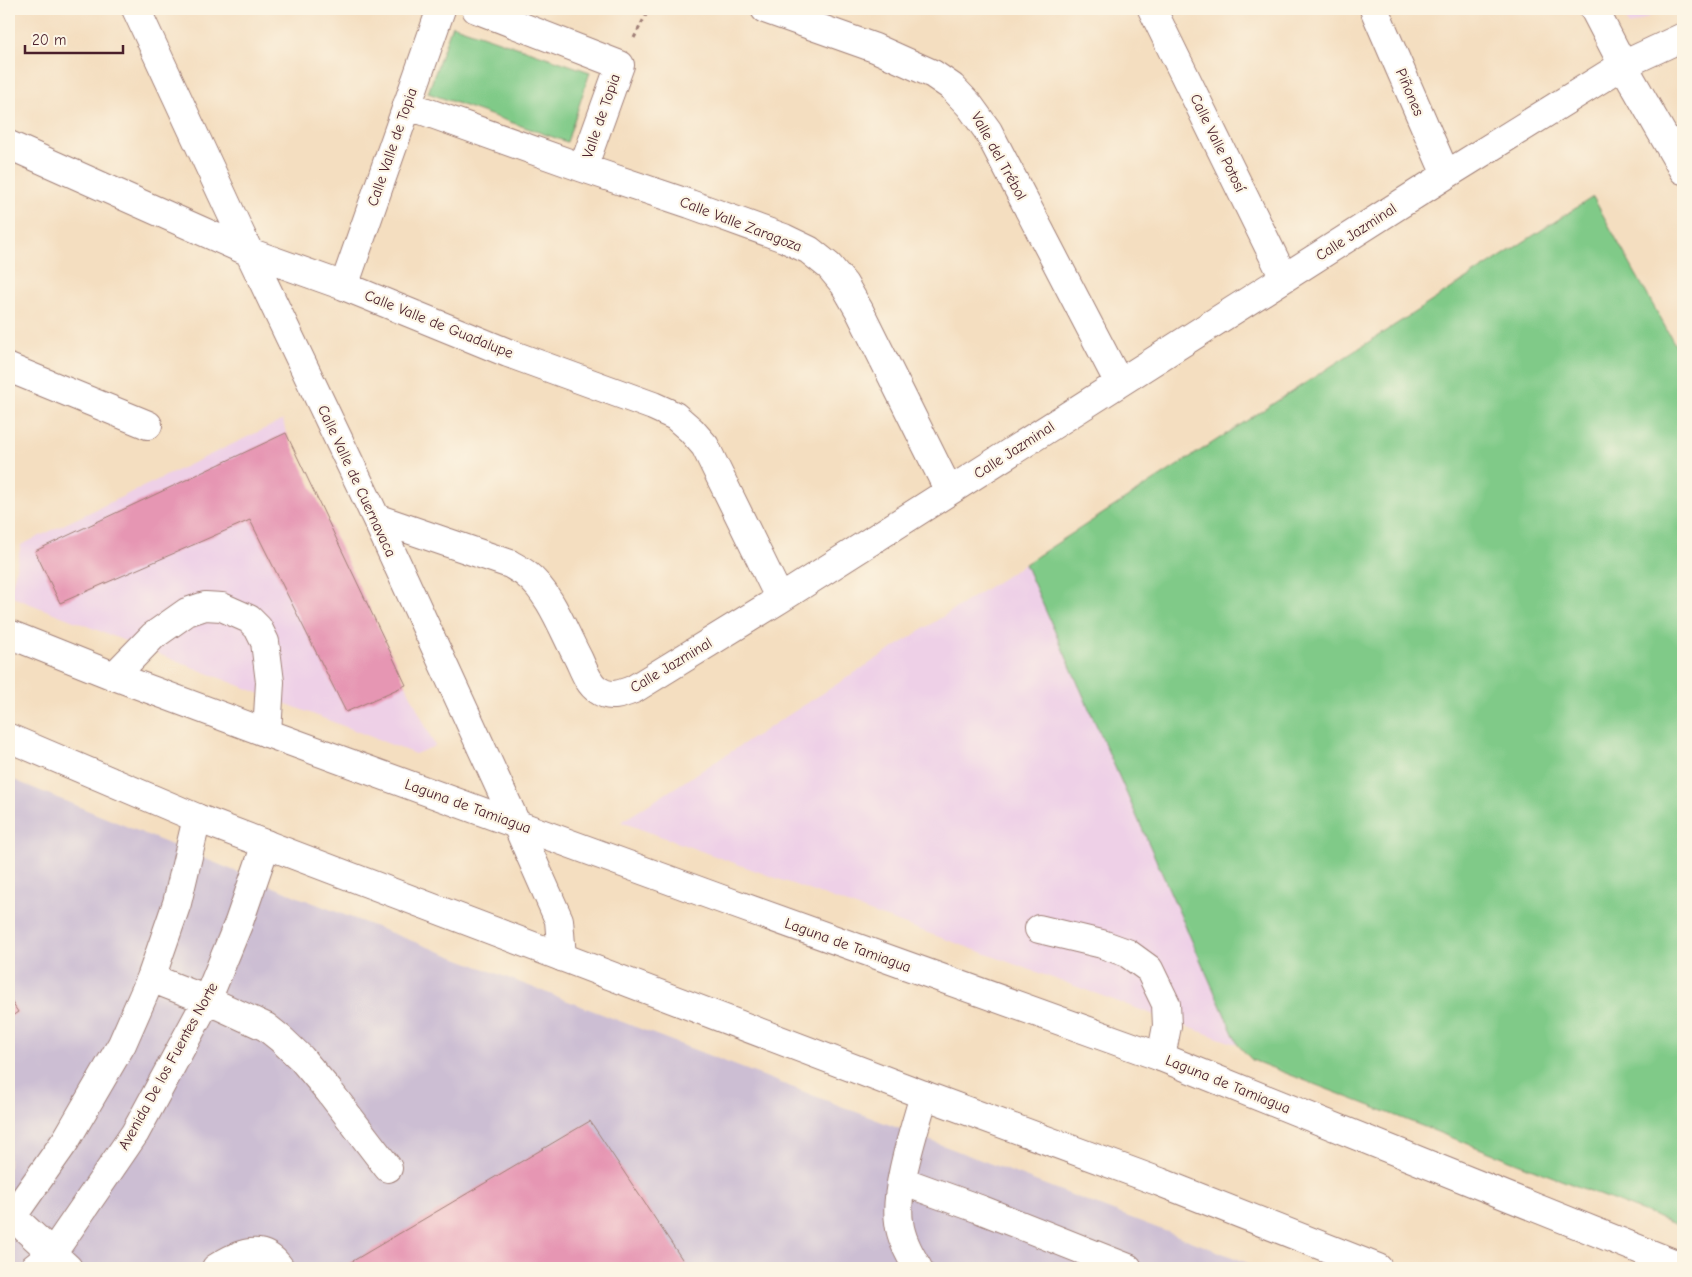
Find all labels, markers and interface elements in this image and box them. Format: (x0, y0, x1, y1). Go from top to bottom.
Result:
scale bar (25, 22, 122, 54)
text: 20 m (32, 31, 66, 49)
street label: Piñones (1392, 65, 1428, 119)
street label: Valle de Topia (578, 71, 624, 161)
street label: Calle Valle de Topia (363, 85, 421, 209)
street label: Calle Valle Potosí (1186, 91, 1250, 196)
street label: Valle del Trébol (967, 109, 1031, 203)
street label: Calle Valle Zaragoza (677, 192, 805, 256)
street label: Calle Jazminal (1312, 199, 1400, 265)
street label: Calle Valle de Guadalupe (362, 286, 516, 362)
street label: Calle Valle de Cuernavaca (314, 402, 400, 560)
street label: Calle Jazminal (970, 417, 1058, 483)
street label: Calle Jazminal (627, 634, 715, 696)
street label: Laguna de Tamiagua (402, 775, 534, 837)
street label: Laguna de Tamiagua (782, 914, 914, 976)
street label: Avenida De los Fuentes Norte (114, 979, 222, 1153)
street label: Laguna de Tamiagua (1163, 1051, 1293, 1117)

